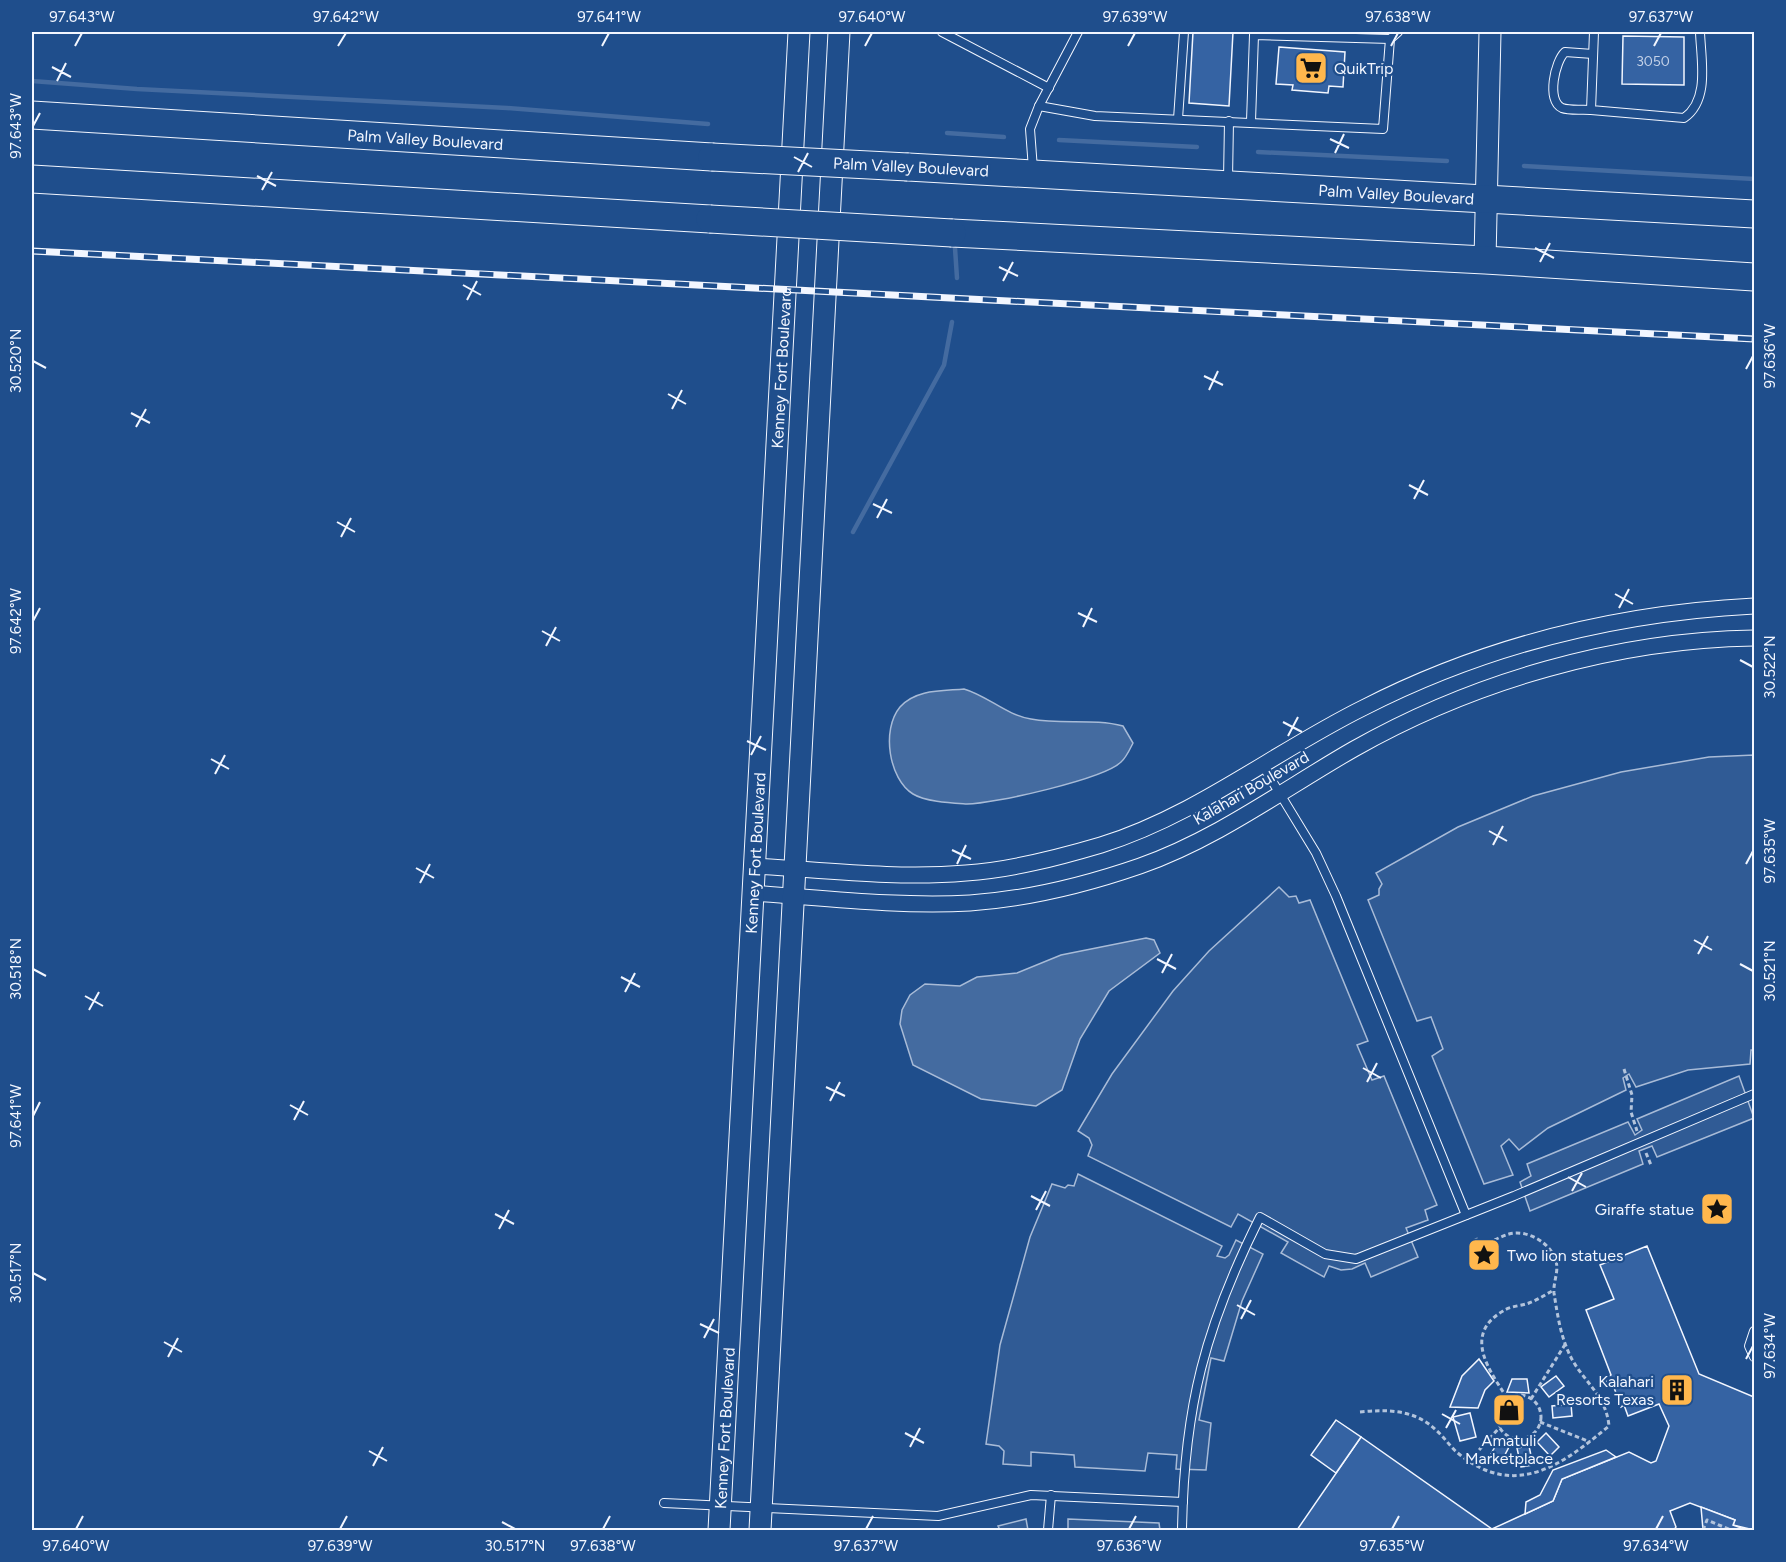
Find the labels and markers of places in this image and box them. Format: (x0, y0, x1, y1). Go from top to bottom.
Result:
supermarket icon: QuikTrip (1293, 50, 1329, 86)
place label: QuikTrip (1334, 59, 1394, 78)
place icon: Giraffe statue (1699, 1191, 1735, 1227)
place label: Giraffe statue (1595, 1200, 1694, 1219)
place icon: Two lion statues (1466, 1237, 1502, 1273)
place label: Two lion statues (1507, 1246, 1623, 1265)
place label: Kalahari Resorts Texas (1556, 1372, 1654, 1409)
building icon: Kalahari Resorts Texas (1659, 1372, 1695, 1408)
shop icon: Amatuli Marketplace (1491, 1392, 1527, 1428)
place label: Amatuli Marketplace (1465, 1431, 1553, 1468)

